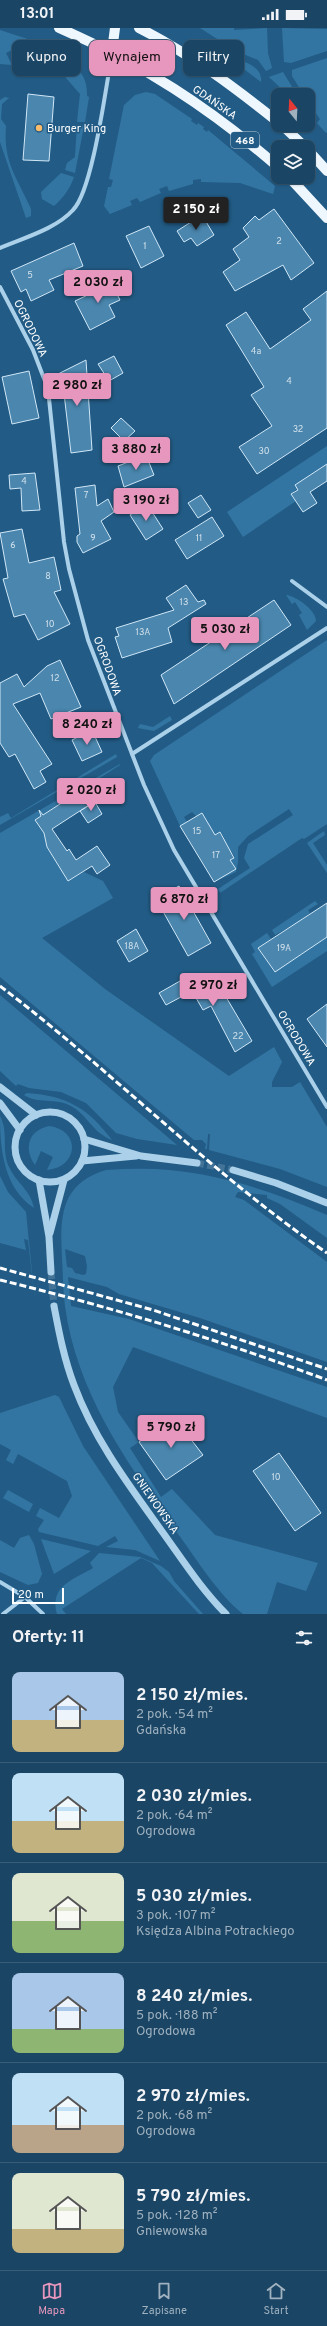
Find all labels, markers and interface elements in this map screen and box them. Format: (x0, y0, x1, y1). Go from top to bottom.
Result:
text: 13:01 (20, 5, 55, 24)
chip: Kupno (12, 40, 81, 76)
chip: Wynajem (89, 40, 175, 76)
chip: Filtry (183, 40, 244, 76)
street label: GDAŃSKA (190, 82, 240, 123)
north arrow (271, 88, 315, 132)
map controls (271, 88, 315, 184)
place label: Burger King (47, 122, 106, 136)
marker: Burger King (34, 123, 44, 133)
road number: 468 (231, 132, 259, 148)
button: layers (271, 140, 315, 184)
pin: 2 150 zł (155, 197, 237, 231)
text: 2 150 zł (173, 202, 219, 218)
house number: 2 (276, 236, 282, 247)
house number: 1 (143, 241, 147, 252)
house number: 5 (27, 270, 33, 281)
pin: 2 030 zł (57, 270, 139, 304)
text: 2 030 zł (73, 275, 123, 291)
street label: OGRODOWA (10, 297, 50, 360)
house number: 4a (251, 346, 261, 357)
pin: 2 980 zł (36, 373, 118, 407)
house number: 4 (286, 376, 292, 387)
text: 2 980 zł (52, 378, 102, 394)
house number: 32 (293, 424, 303, 435)
pin: 3 880 zł (95, 437, 177, 471)
text: 3 880 zł (111, 442, 161, 458)
house number: 30 (258, 446, 270, 457)
house number: 4 (21, 476, 27, 487)
pin: 3 190 zł (105, 488, 187, 522)
house number: 7 (84, 490, 89, 501)
text: 3 190 zł (123, 493, 169, 509)
house number: 9 (90, 533, 96, 544)
house number: 11 (196, 533, 202, 544)
house number: 6 (10, 540, 16, 551)
house number: 8 (45, 571, 51, 582)
house number: 13 (180, 597, 188, 608)
pin: 5 030 zł (184, 617, 266, 651)
house number: 10 (45, 619, 55, 630)
text: 5 030 zł (200, 622, 250, 638)
house number: 13A (136, 627, 150, 638)
street label: OGRODOWA (90, 635, 124, 698)
house number: 12 (51, 673, 59, 684)
pin: 8 240 zł (46, 712, 128, 746)
text: 8 240 zł (62, 717, 112, 733)
pin: 2 020 zł (50, 778, 132, 812)
text: 2 020 zł (66, 783, 116, 799)
house number: 15 (193, 826, 201, 837)
house number: 17 (212, 850, 220, 861)
pin: 6 870 zł (143, 887, 225, 921)
text: 6 870 zł (160, 892, 208, 908)
house number: 18A (125, 941, 139, 952)
house number: 19A (277, 943, 291, 954)
pin: 2 970 zł (172, 973, 254, 1007)
text: 2 970 zł (189, 978, 237, 994)
street label: OGRODOWA (274, 1008, 318, 1069)
house number: 22 (232, 1031, 244, 1042)
pin: 5 790 zł (130, 1415, 212, 1449)
text: 5 790 zł (147, 1420, 195, 1436)
street label: GNIEWOWSKA (129, 1470, 182, 1537)
house number: 10 (271, 1472, 281, 1483)
scale bar (12, 1586, 64, 1605)
text: 20 m (18, 1588, 44, 1602)
text: Oferty: 11 (12, 1627, 85, 1649)
icon: filters (293, 1627, 315, 1649)
text: 2 150 zł/mies. (136, 1685, 248, 1707)
icon: home (44, 1688, 92, 1736)
text: 2 pok. · 54 m² (136, 1707, 213, 1723)
text: Gdańska (136, 1723, 186, 1739)
text: 2 030 zł/mies. (136, 1786, 252, 1808)
icon: home (44, 1789, 92, 1837)
text: 2 pok. · 64 m² (136, 1808, 212, 1824)
text: Ogrodowa (136, 1824, 195, 1840)
text: 5 030 zł/mies. (136, 1886, 252, 1908)
icon: home (44, 1889, 92, 1937)
text: 3 pok. · 107 m² (136, 1908, 216, 1924)
text: Księdza Albina Potrackiego (136, 1924, 294, 1940)
text: 8 240 zł/mies. (136, 1986, 252, 2008)
icon: home (44, 1989, 92, 2037)
text: 5 pok. · 188 m² (136, 2008, 217, 2024)
text: Ogrodowa (136, 2024, 195, 2040)
text: 2 970 zł/mies. (136, 2086, 250, 2108)
icon: home (44, 2089, 92, 2137)
text: 2 pok. · 68 m² (136, 2108, 212, 2124)
text: Ogrodowa (136, 2124, 195, 2140)
text: 5 790 zł/mies. (136, 2186, 250, 2208)
icon: home (44, 2189, 92, 2237)
text: 5 pok. · 128 m² (136, 2208, 217, 2224)
text: Gniewowska (136, 2224, 207, 2240)
tab: Mapa (38, 2280, 65, 2318)
tab: Zapisane (142, 2280, 187, 2318)
tab: Start (264, 2280, 289, 2318)

